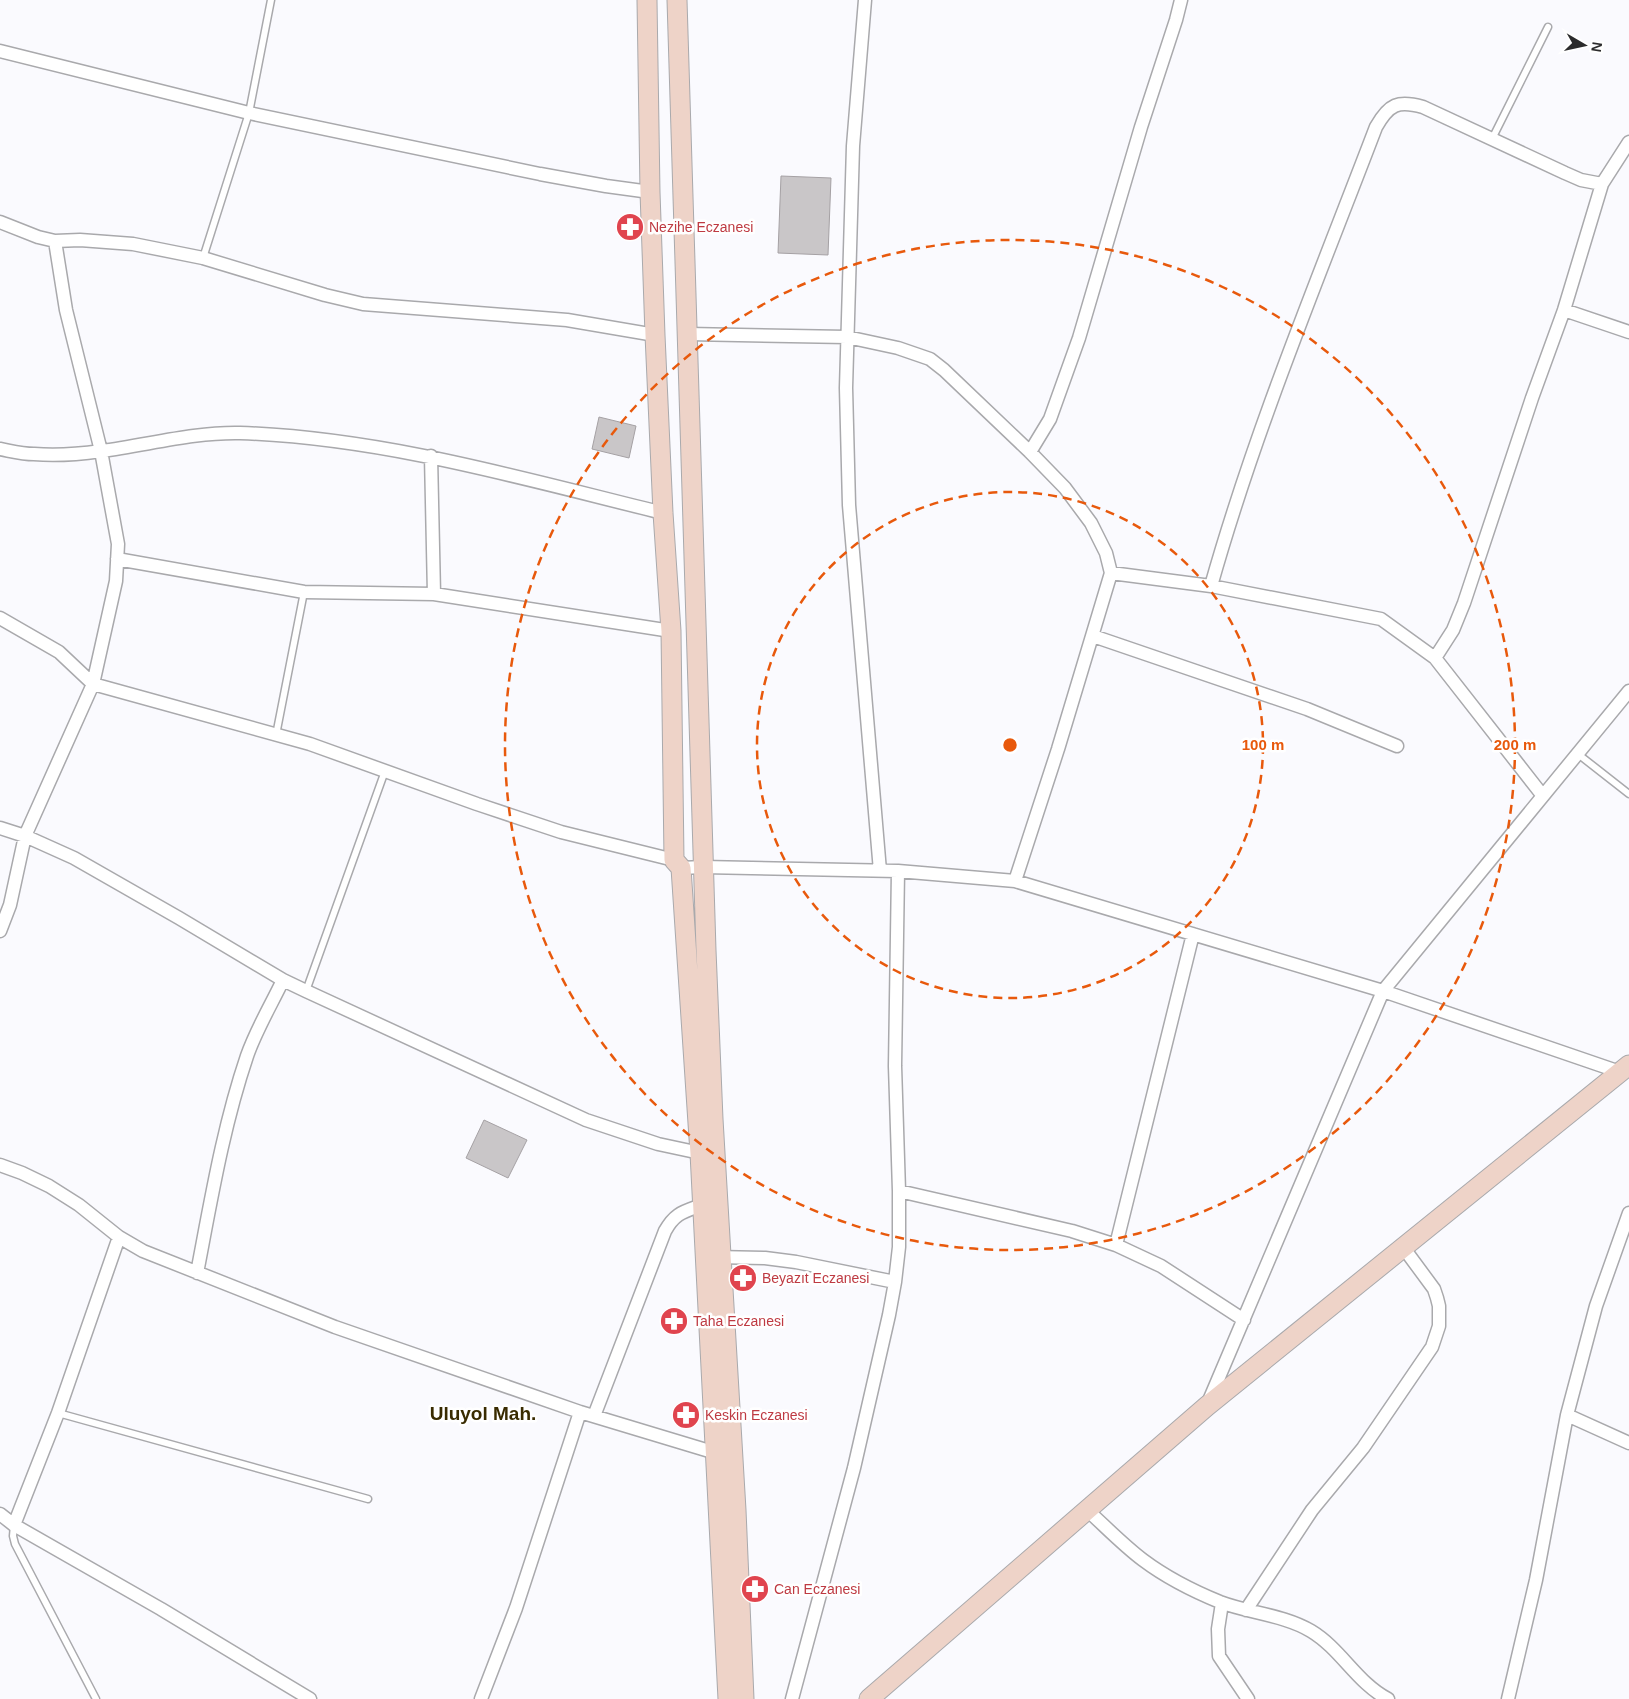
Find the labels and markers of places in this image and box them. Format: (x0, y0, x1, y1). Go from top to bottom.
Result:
pharmacy icon: Nezihe Eczanesi (615, 212, 645, 242)
place label: Nezihe Eczanesi (649, 219, 753, 235)
centre of rings (1001, 736, 1019, 754)
pharmacy icon: Beyazıt Eczanesi (728, 1263, 758, 1293)
place label: Beyazıt Eczanesi (762, 1270, 869, 1286)
pharmacy icon: Taha Eczanesi (659, 1306, 689, 1336)
place label: Taha Eczanesi (693, 1313, 784, 1329)
pharmacy icon: Keskin Eczanesi (671, 1400, 701, 1430)
place label: Keskin Eczanesi (705, 1407, 808, 1423)
pharmacy icon: Can Eczanesi (740, 1574, 770, 1604)
place label: Can Eczanesi (774, 1581, 860, 1597)

